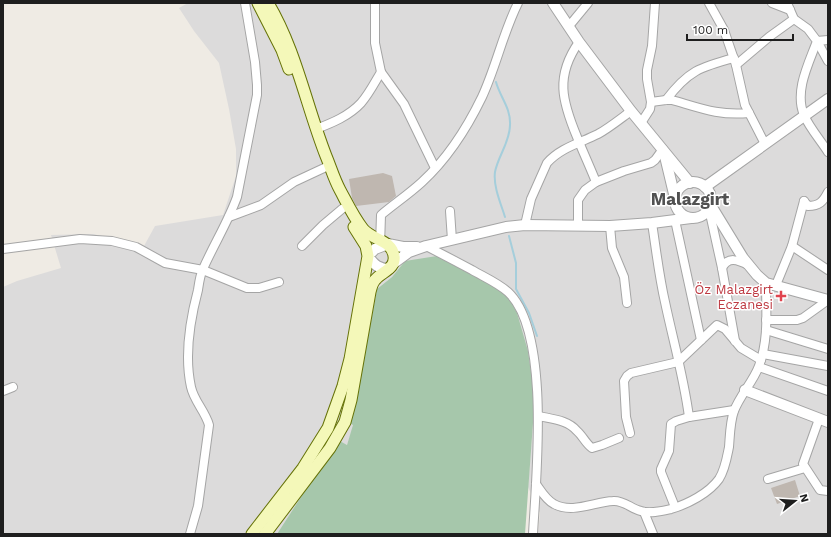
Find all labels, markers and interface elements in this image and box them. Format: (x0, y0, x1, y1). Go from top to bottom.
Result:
scale bar (687, 16, 793, 42)
text: 100 m (693, 23, 728, 37)
district label: Malazgirt (651, 189, 730, 209)
place label: Öz Malazgirt Eczanesi (695, 282, 774, 312)
marker: Öz Malazgirt Eczanesi (776, 291, 786, 301)
north arrow (775, 481, 815, 521)
text: N (797, 492, 811, 504)

